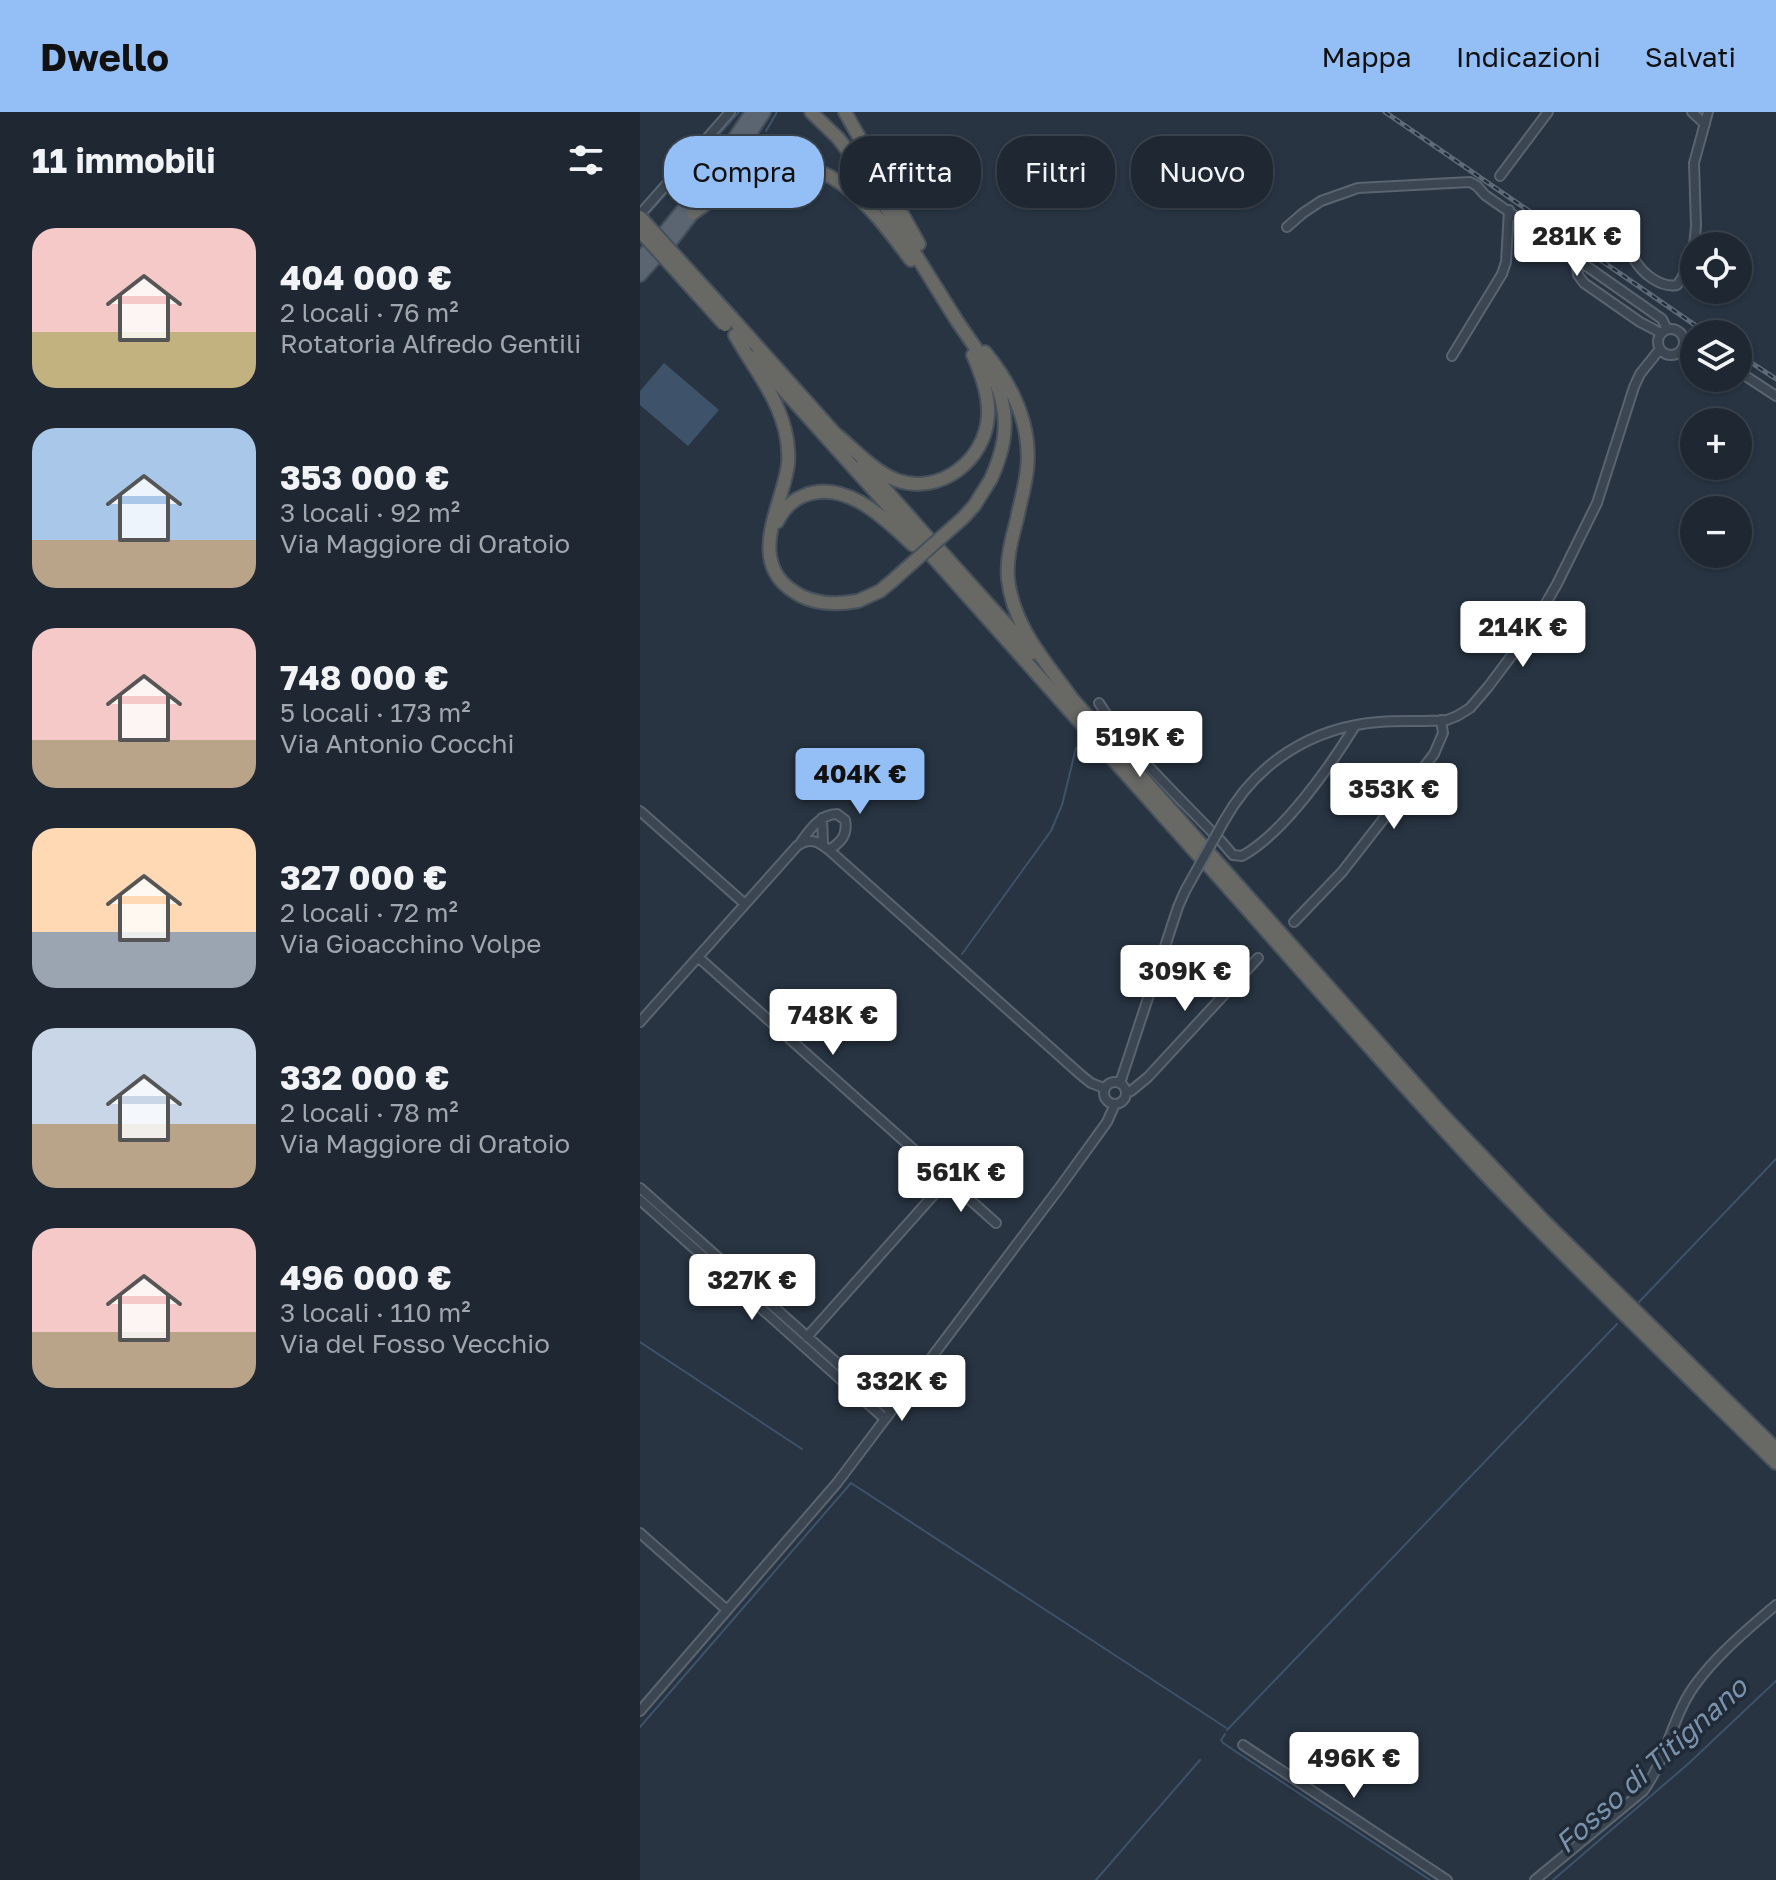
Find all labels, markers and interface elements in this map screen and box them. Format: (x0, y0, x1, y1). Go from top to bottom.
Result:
text: Dwello (40, 34, 169, 79)
text: Mappa (1321, 40, 1412, 73)
text: Indicazioni (1456, 40, 1601, 73)
text: Salvati (1645, 40, 1736, 73)
chip: Compra (664, 136, 824, 208)
chip: Affitta (840, 136, 981, 208)
chip: Filtri (997, 136, 1115, 208)
chip: Nuovo (1131, 136, 1273, 208)
icon: filters (564, 138, 608, 182)
text: 11 immobili (32, 140, 216, 180)
pin: 281K € (1512, 210, 1642, 278)
text: 281K € (1532, 220, 1622, 251)
map controls (1680, 232, 1752, 568)
button: locate (1680, 232, 1752, 304)
text: 404 000 € (280, 257, 452, 297)
icon: home (96, 260, 192, 356)
text: 2 locali · 76 m² (280, 297, 459, 328)
button: layers (1680, 320, 1752, 392)
text: Rotatoria Alfredo Gentili (280, 328, 581, 359)
button: + (1680, 408, 1752, 480)
text: 353 000 € (280, 457, 450, 497)
icon: home (96, 460, 192, 556)
button: − (1680, 496, 1752, 568)
text: 3 locali · 92 m² (280, 497, 460, 528)
text: Via Maggiore di Oratoio (280, 528, 570, 559)
pin: 214K € (1458, 601, 1588, 669)
text: 214K € (1478, 611, 1568, 642)
text: 748 000 € (280, 657, 449, 697)
icon: home (96, 660, 192, 756)
text: 5 locali · 173 m² (280, 697, 471, 728)
pin: 519K € (1075, 711, 1205, 779)
text: 519K € (1095, 721, 1185, 752)
text: Via Antonio Cocchi (280, 728, 514, 759)
pin: 404K € (795, 748, 925, 816)
text: 404K € (813, 758, 907, 789)
pin: 353K € (1329, 763, 1459, 831)
text: 353K € (1348, 773, 1440, 804)
text: 327 000 € (280, 857, 447, 897)
icon: home (96, 860, 192, 956)
text: 2 locali · 72 m² (280, 897, 458, 928)
text: Via Gioacchino Volpe (280, 928, 541, 959)
pin: 309K € (1120, 945, 1250, 1013)
text: 309K € (1139, 955, 1231, 986)
pin: 748K € (768, 989, 898, 1057)
text: 748K € (788, 999, 878, 1030)
text: 332 000 € (280, 1057, 450, 1097)
icon: home (96, 1060, 192, 1156)
text: 2 locali · 78 m² (280, 1097, 459, 1128)
text: Via Maggiore di Oratoio (280, 1128, 570, 1159)
pin: 561K € (896, 1146, 1026, 1214)
text: 561K € (916, 1156, 1006, 1187)
pin: 327K € (687, 1254, 817, 1322)
text: 496 000 € (280, 1257, 452, 1297)
icon: home (96, 1260, 192, 1356)
text: 327K € (707, 1264, 797, 1295)
text: 3 locali · 110 m² (280, 1297, 471, 1328)
text: Via del Fosso Vecchio (280, 1328, 550, 1359)
pin: 332K € (837, 1355, 967, 1423)
text: 332K € (856, 1365, 948, 1396)
water label: Fosso di Titignano (1548, 1669, 1755, 1859)
pin: 496K € (1289, 1732, 1419, 1800)
text: 496K € (1308, 1742, 1400, 1773)

